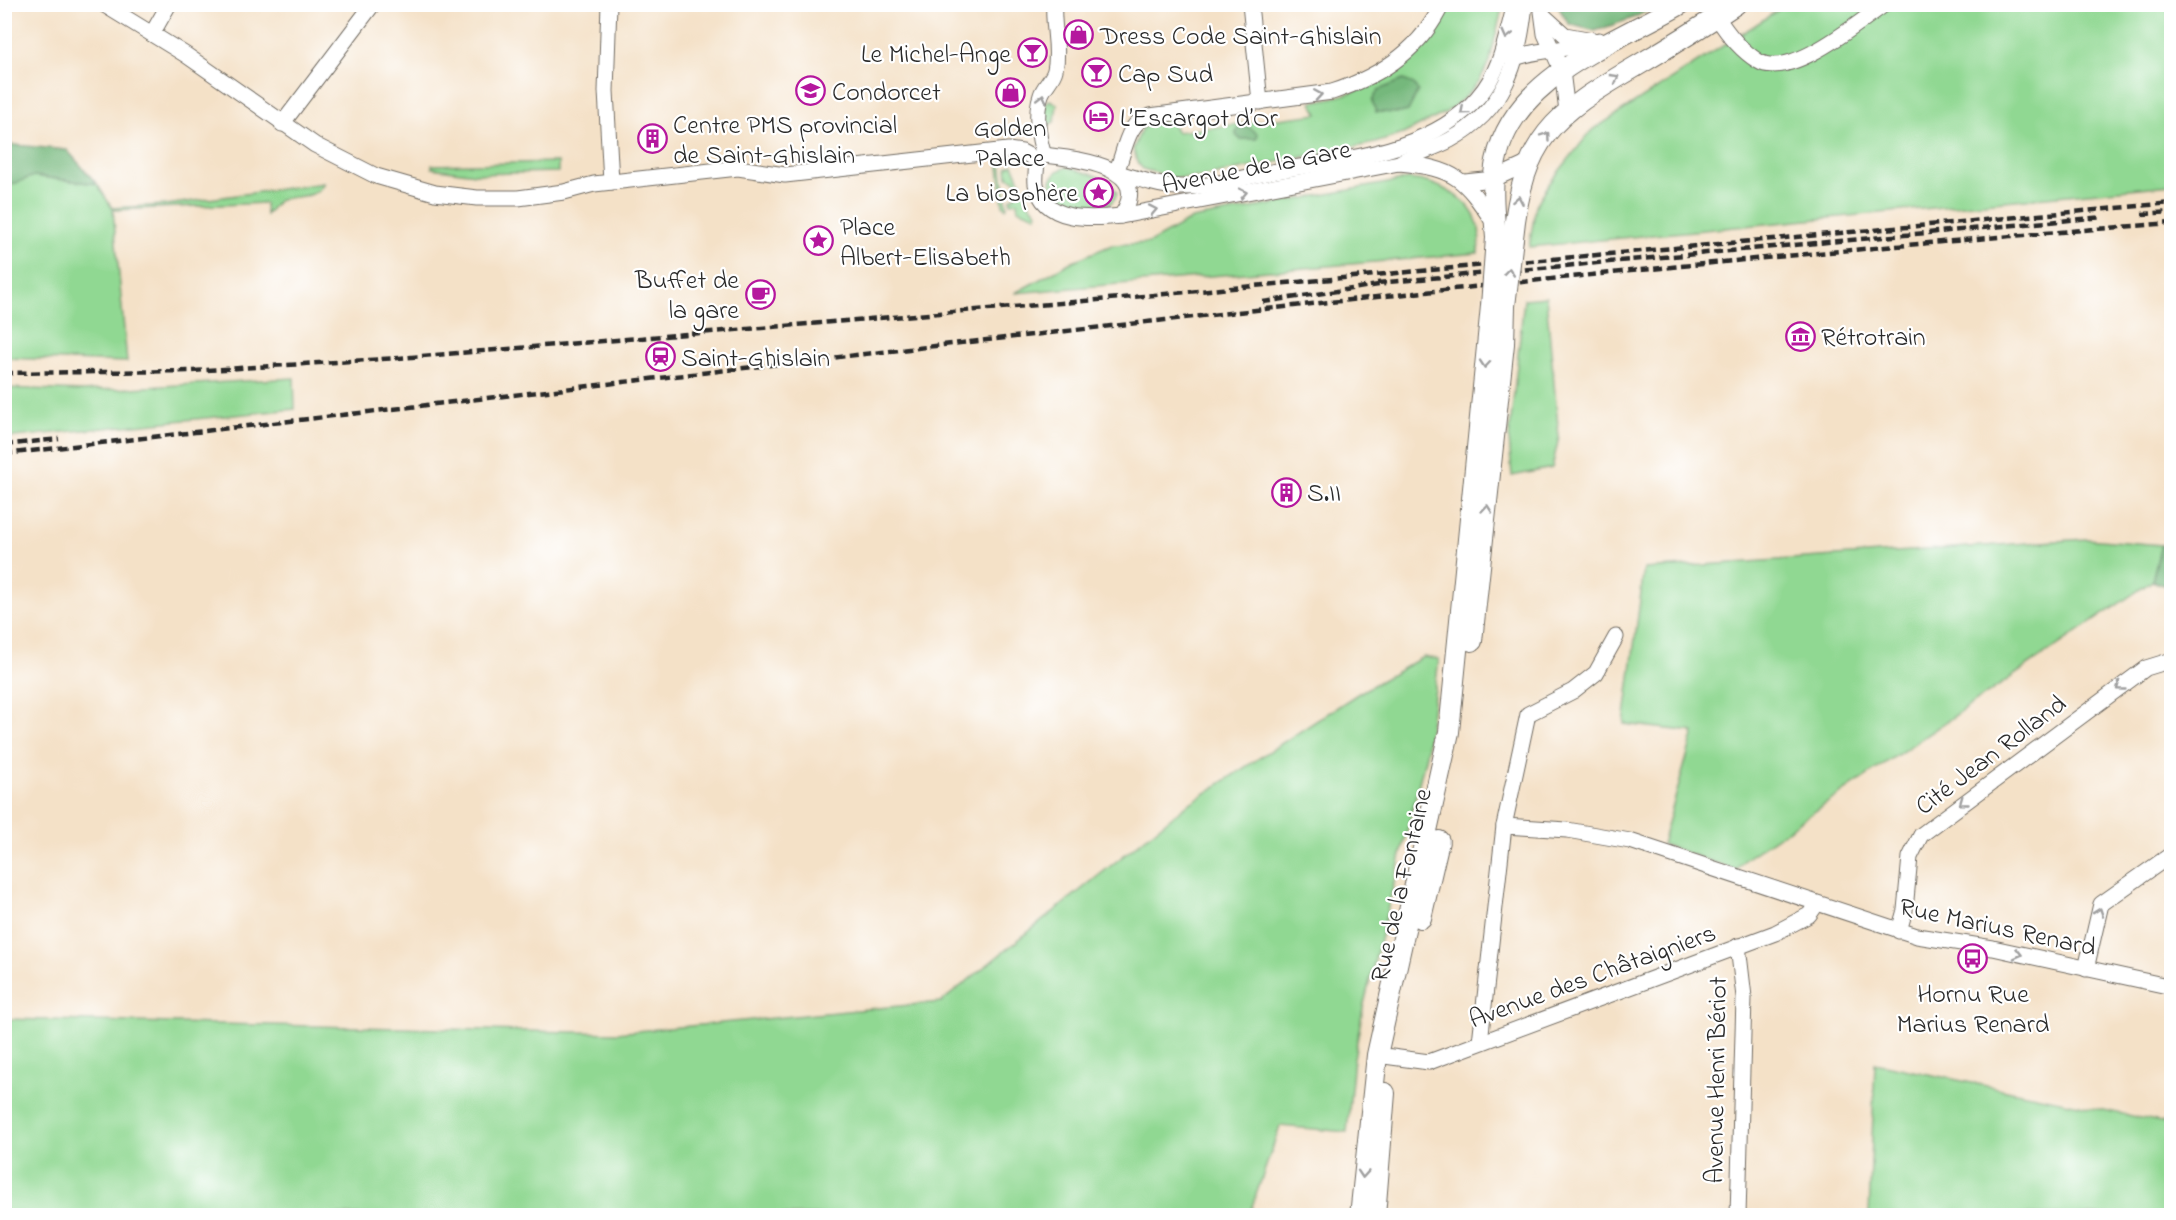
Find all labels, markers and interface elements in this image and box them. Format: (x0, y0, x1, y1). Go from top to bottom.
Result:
shop icon: Dress Code Saint-Ghislain (1063, 19, 1095, 51)
place label: Dress Code Saint-Ghislain (1099, 19, 1382, 57)
one-way arrow (1502, 30, 1515, 40)
place label: Le Michel-Ange (861, 37, 1011, 75)
bar icon: Le Michel-Ange (1016, 37, 1048, 69)
bar icon: Cap Sud (1081, 57, 1113, 89)
place label: Cap Sud (1118, 57, 1213, 95)
one-way arrow (1609, 74, 1619, 86)
school or university icon: Condorcet (795, 75, 827, 107)
place label: Condorcet (832, 75, 941, 113)
shop icon: Golden Palace (994, 77, 1026, 109)
one-way arrow (1314, 89, 1323, 101)
one-way arrow (1035, 94, 1048, 104)
hotel icon: L’Escargot d’Or (1083, 101, 1115, 133)
place label: L’Escargot d’Or (1120, 101, 1279, 139)
one-way arrow (1460, 104, 1471, 115)
place label: Centre PMS provincial de Saint-Ghislain (673, 108, 897, 176)
place label: Golden Palace (974, 111, 1046, 179)
building icon: Centre PMS provincial de Saint-Ghislain (636, 123, 668, 155)
one-way arrow (1538, 131, 1549, 142)
street label: Avenue de la Gare (1159, 132, 1355, 206)
place label: La biosphère (946, 176, 1078, 214)
place icon: La biosphère (1083, 176, 1115, 208)
one-way arrow (1238, 187, 1248, 200)
one-way arrow (1511, 195, 1524, 205)
one-way arrow (1148, 204, 1158, 217)
place label: Place Albert-Elisabeth (840, 210, 1011, 278)
place icon: Place Albert-Elisabeth (803, 225, 835, 257)
place label: Buffet de la gare (634, 263, 739, 331)
one-way arrow (1502, 267, 1515, 277)
cafe icon: Buffet de la gare (744, 278, 776, 310)
museum icon: Rétrotrain (1784, 320, 1816, 352)
place label: Rétrotrain (1821, 320, 1926, 358)
station icon: Saint-Ghislain (644, 341, 676, 373)
place label: Saint-Ghislain (681, 341, 830, 379)
one-way arrow (1479, 359, 1492, 368)
building icon: S.II (1270, 476, 1302, 508)
place label: S.II (1307, 476, 1341, 514)
one-way arrow (1480, 504, 1493, 513)
one-way arrow (2116, 680, 2127, 691)
street label: Cité Jean Rolland (1908, 687, 2076, 826)
street label: Rue de la Fontaine (1362, 785, 1444, 986)
one-way arrow (1959, 795, 1970, 806)
street label: Rue Marius Renard (1896, 890, 2100, 968)
one-way arrow (2092, 907, 2105, 918)
street label: Avenue des Châtaigniers (1464, 915, 1722, 1040)
bus stop icon: Hornu Rue Marius Renard (1957, 943, 1989, 975)
one-way arrow (2013, 946, 2023, 959)
street label: Avenue Henri Bériot (1697, 976, 1739, 1184)
place label: Hornu Rue Marius Renard (1897, 977, 2050, 1045)
one-way arrow (1357, 1170, 1370, 1179)

